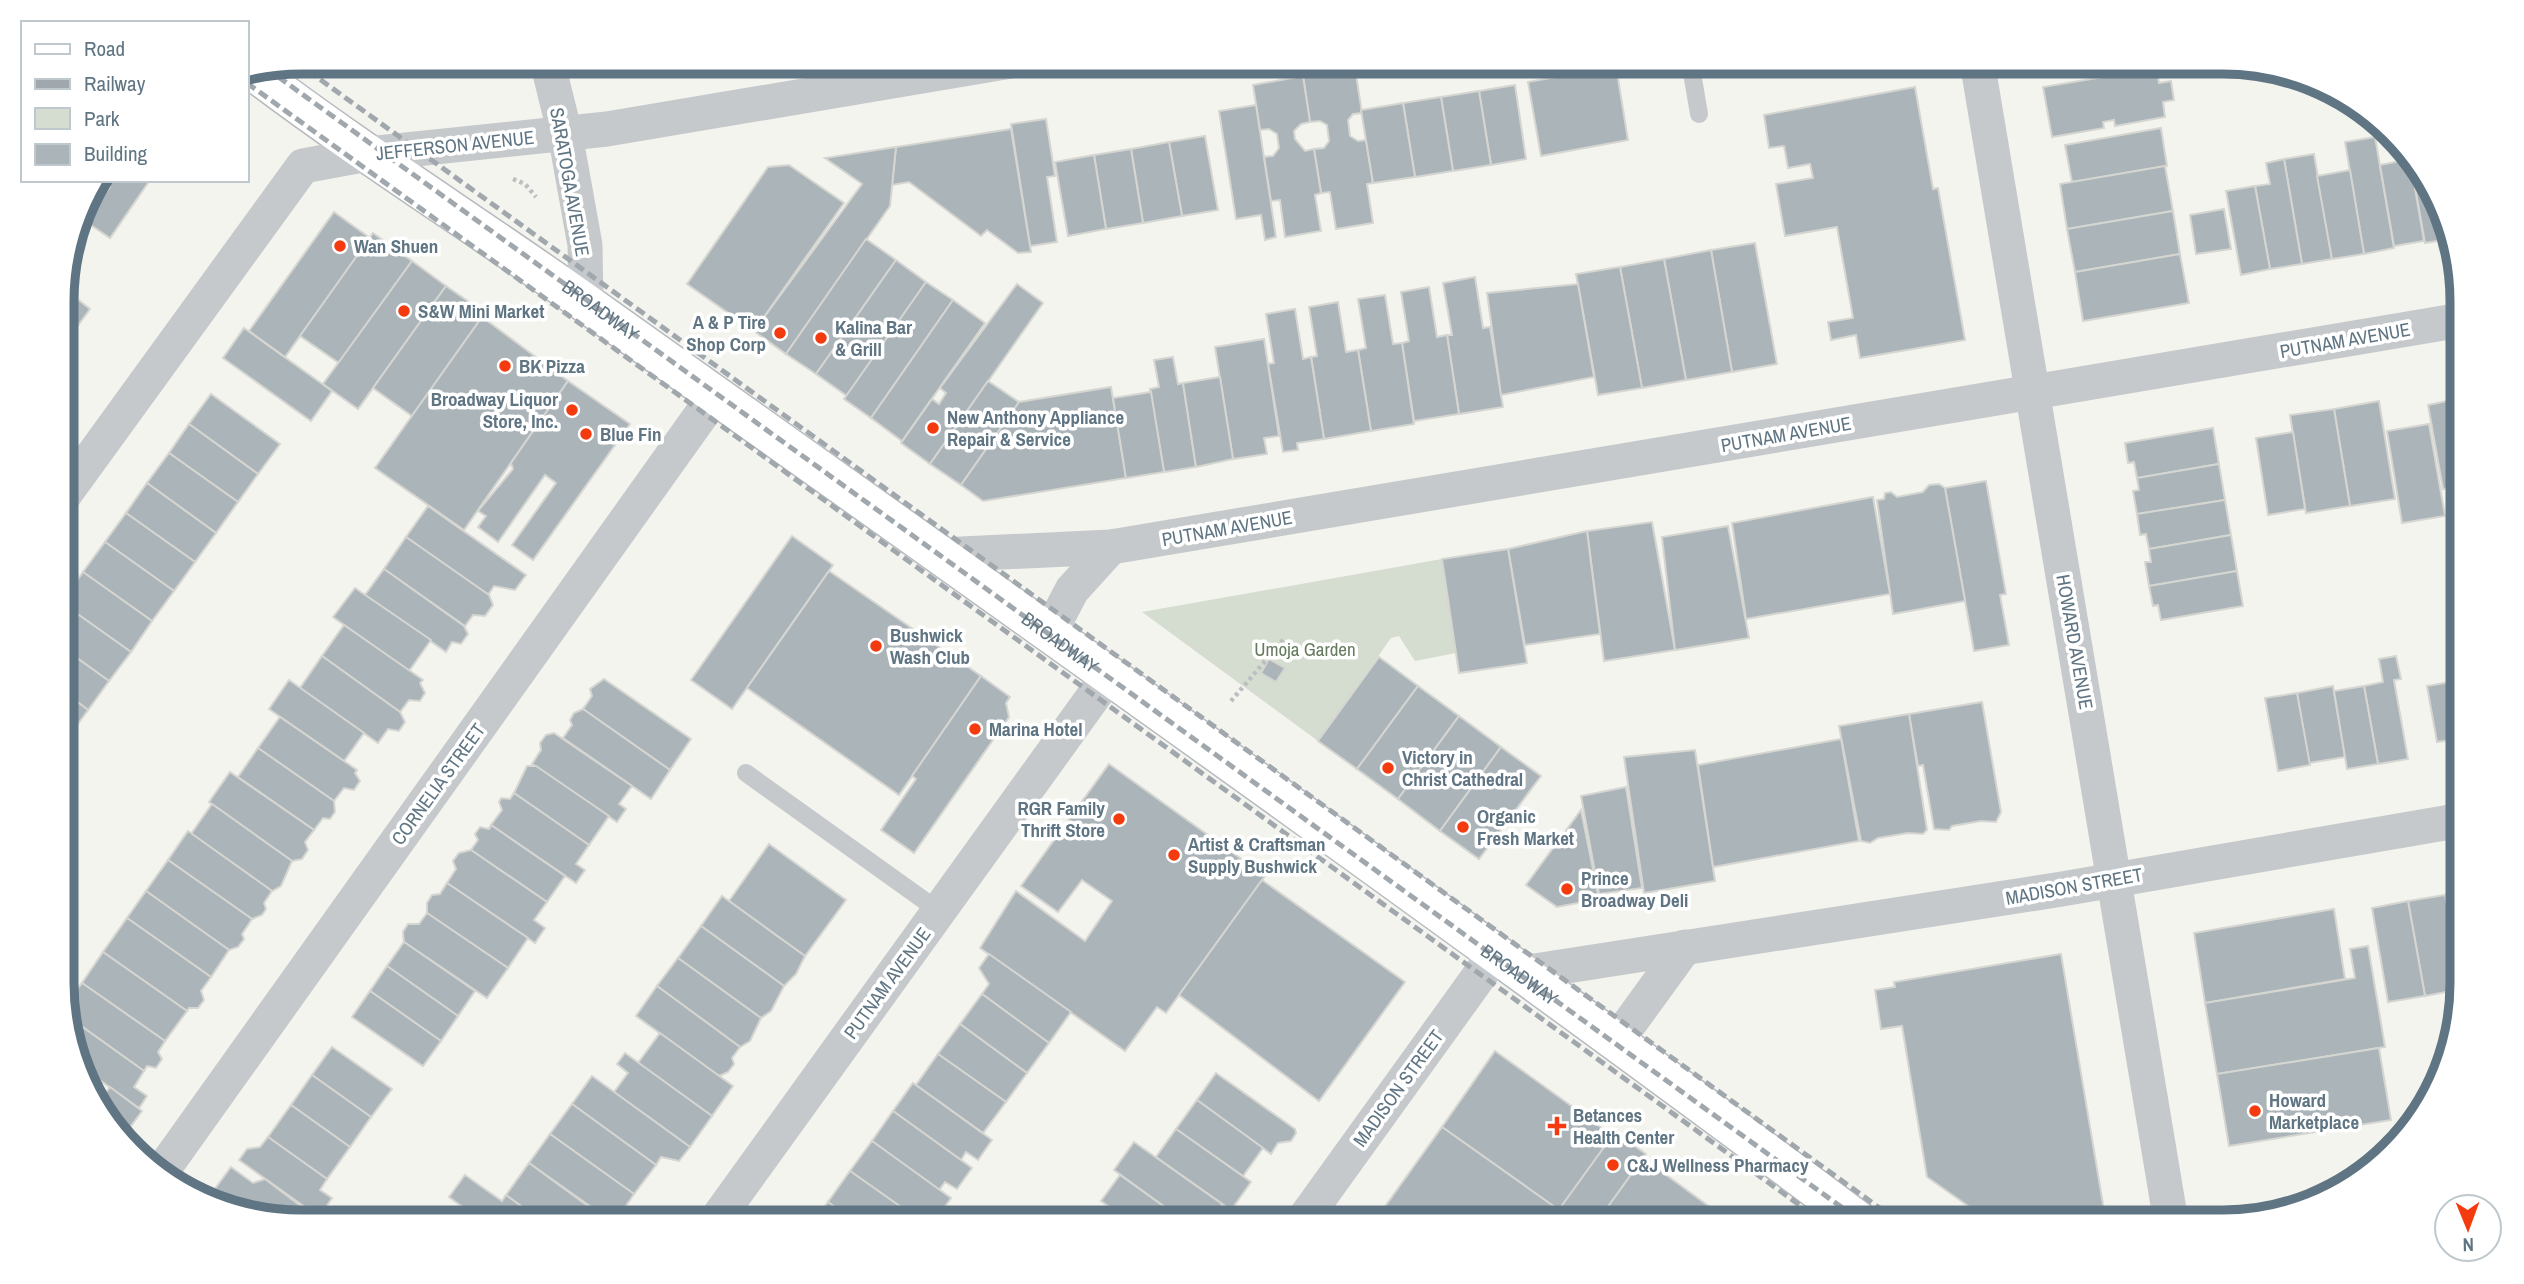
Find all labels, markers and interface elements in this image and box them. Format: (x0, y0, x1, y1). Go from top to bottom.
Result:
legend (21, 21, 248, 182)
text: Road (84, 34, 125, 63)
text: Railway (84, 69, 146, 98)
text: Park (84, 104, 120, 133)
street label: SARATOGA AVENUE (544, 106, 596, 258)
street label: JEFFERSON AVENUE (375, 124, 535, 166)
text: Building (84, 139, 148, 168)
place label: Wan Shuen (354, 233, 438, 259)
marker: Wan Shuen (332, 238, 348, 254)
street label: BROADWAY (557, 273, 645, 347)
place label: S&W Mini Market (418, 298, 544, 324)
marker: S&W Mini Market (396, 303, 412, 319)
place label: A & P Tire Shop Corp (686, 309, 766, 357)
place label: Kalina Bar & Grill (835, 314, 912, 362)
street label: PUTNAM AVENUE (2278, 316, 2412, 364)
marker: A & P Tire Shop Corp (772, 325, 788, 341)
marker: Kalina Bar & Grill (813, 330, 829, 346)
place label: BK Pizza (519, 353, 585, 379)
marker: BK Pizza (497, 358, 513, 374)
place label: Broadway Liquor Store, Inc. (431, 386, 558, 434)
marker: Broadway Liquor Store, Inc. (564, 402, 580, 418)
place label: New Anthony Appliance Repair & Service (947, 404, 1125, 452)
street label: PUTNAM AVENUE (1719, 410, 1853, 458)
marker: New Anthony Appliance Repair & Service (925, 420, 941, 436)
place label: Blue Fin (600, 421, 661, 447)
marker: Blue Fin (578, 426, 594, 442)
street label: PUTNAM AVENUE (1160, 504, 1294, 552)
street label: HOWARD AVENUE (2050, 572, 2100, 712)
street label: BROADWAY (1016, 606, 1104, 679)
place label: Bushwick Wash Club (890, 622, 970, 670)
park label: Umoja Garden (1254, 636, 1356, 662)
marker: Bushwick Wash Club (868, 638, 884, 654)
place label: Marina Hotel (989, 716, 1083, 742)
street label: CORNELIA STREET (385, 717, 491, 850)
marker: Marina Hotel (967, 721, 983, 737)
place label: Victory in Christ Cathedral (1402, 744, 1523, 792)
marker: Victory in Christ Cathedral (1380, 760, 1396, 776)
place label: RGR Family Thrift Store (1017, 795, 1105, 843)
place label: Organic Fresh Market (1477, 803, 1574, 851)
marker: RGR Family Thrift Store (1111, 811, 1127, 827)
marker: Organic Fresh Market (1455, 819, 1471, 835)
place label: Artist & Craftsman Supply Bushwick (1188, 831, 1326, 879)
marker: Artist & Craftsman Supply Bushwick (1166, 847, 1182, 863)
street label: MADISON STREET (2004, 861, 2145, 911)
place label: Prince Broadway Deli (1581, 865, 1688, 913)
marker: Prince Broadway Deli (1559, 881, 1575, 897)
street label: PUTNAM AVENUE (838, 922, 936, 1044)
street label: BROADWAY (1476, 938, 1564, 1011)
street label: MADISON STREET (1347, 1024, 1450, 1152)
place label: Howard Marketplace (2269, 1087, 2359, 1135)
place label: Betances Health Center (1573, 1102, 1674, 1150)
marker: Howard Marketplace (2247, 1103, 2263, 1119)
marker: Betances Health Center (1547, 1116, 1567, 1136)
place label: C&J Wellness Pharmacy (1627, 1152, 1809, 1178)
marker: C&J Wellness Pharmacy (1605, 1157, 1621, 1173)
north arrow (2433, 1193, 2503, 1263)
text: N (2462, 1232, 2474, 1258)

